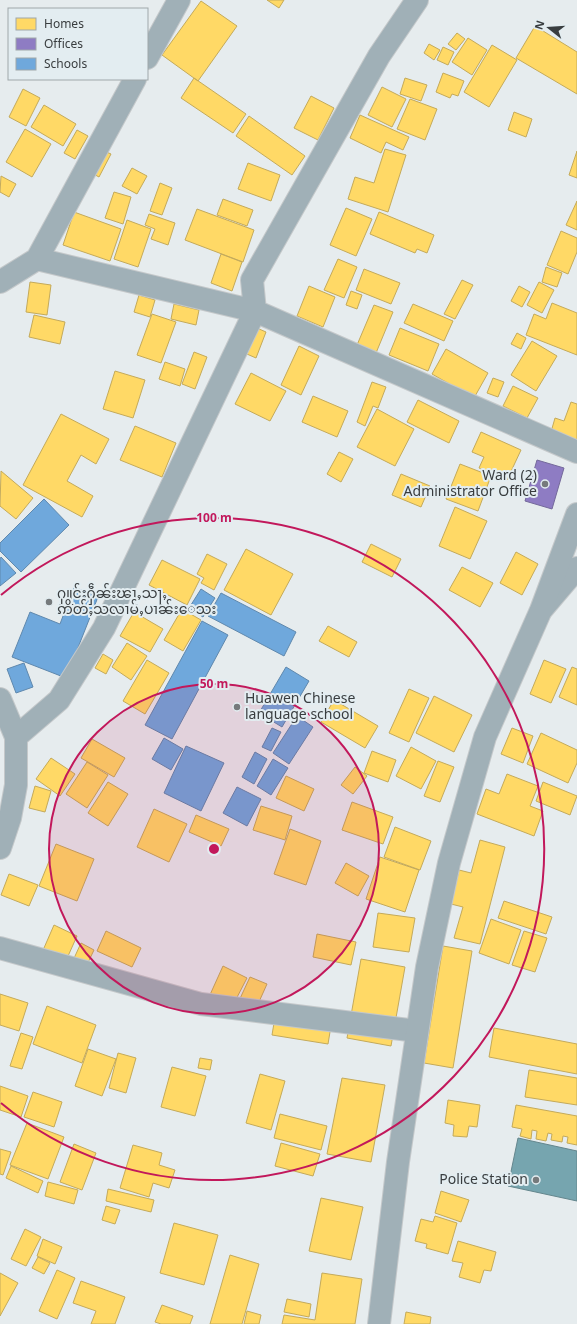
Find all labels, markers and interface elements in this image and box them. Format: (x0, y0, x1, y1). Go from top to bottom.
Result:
legend (8, 8, 148, 80)
north arrow (529, 8, 569, 48)
text: Homes (44, 12, 84, 38)
text: N (528, 18, 553, 33)
text: Offices (44, 32, 83, 58)
text: Schools (44, 52, 87, 78)
place label: Ward (2) Administrator Office (404, 461, 537, 508)
marker: Ward (2) Administrator Office (540, 479, 550, 489)
text: 100 m (196, 506, 232, 532)
place label: ႁူင်းႁဵၼ်းၽႃႇသႃႇ ဢိတ်ႇသလၢမ်ႇပၢၼ်းေသး (57, 579, 216, 626)
marker: ႁူင်းႁဵၼ်းၽႃႇသႃႇ ဢိတ်ႇသလၢမ်ႇပၢၼ်းေသး (44, 597, 54, 607)
text: 50 m (200, 672, 228, 698)
place label: Huawen Chinese language school (245, 684, 355, 731)
marker: Huawen Chinese language school (232, 702, 242, 712)
centre of rings (207, 842, 221, 856)
place label: Police Station (439, 1165, 528, 1196)
marker: Police Station (531, 1175, 541, 1185)

